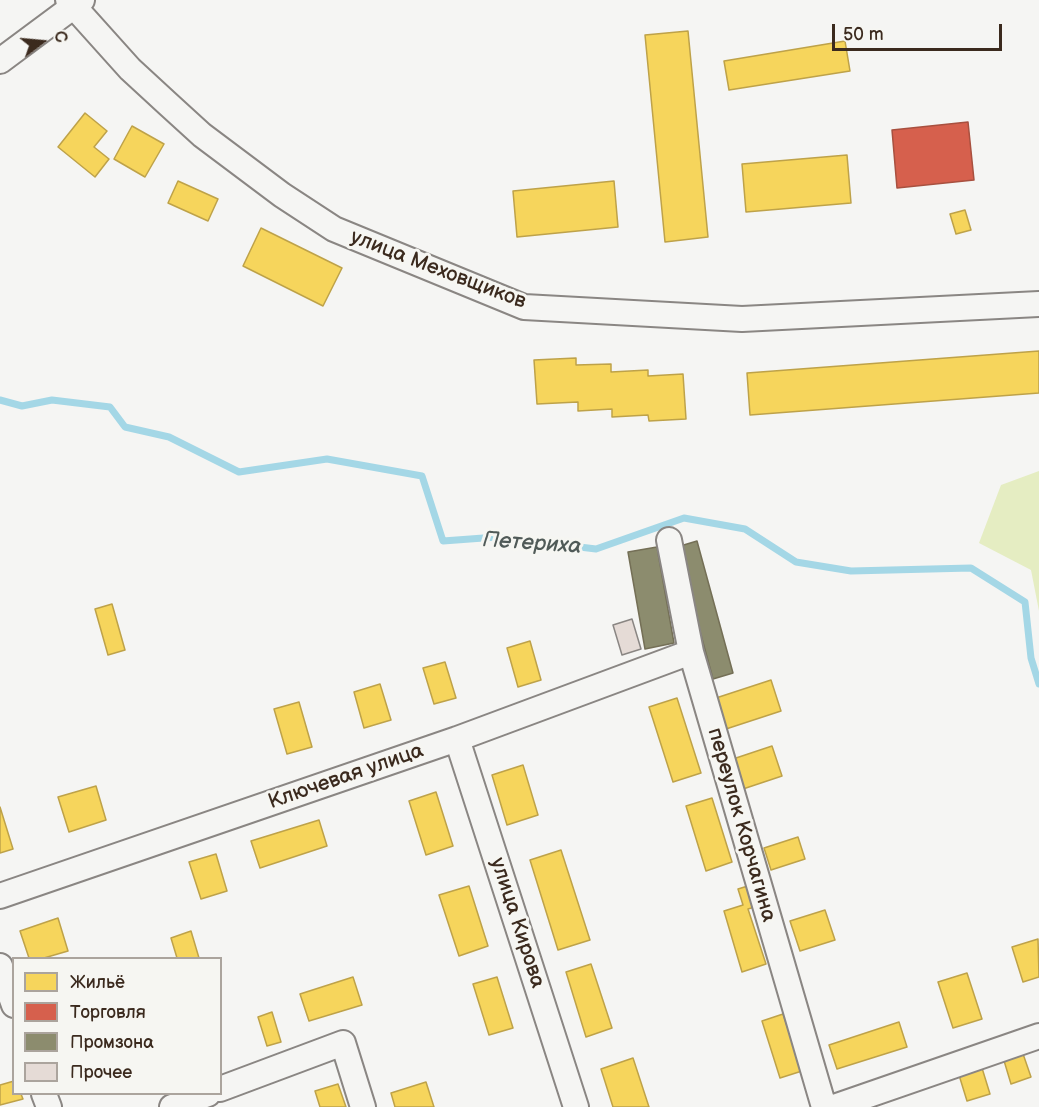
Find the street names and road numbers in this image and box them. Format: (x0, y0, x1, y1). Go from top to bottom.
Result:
street label: улица Меховщиков (347, 225, 529, 315)
street label: переулок Корчагина (701, 725, 781, 925)
street label: Ключевая улица (265, 739, 427, 815)
street label: улица Кирова (484, 855, 550, 991)

